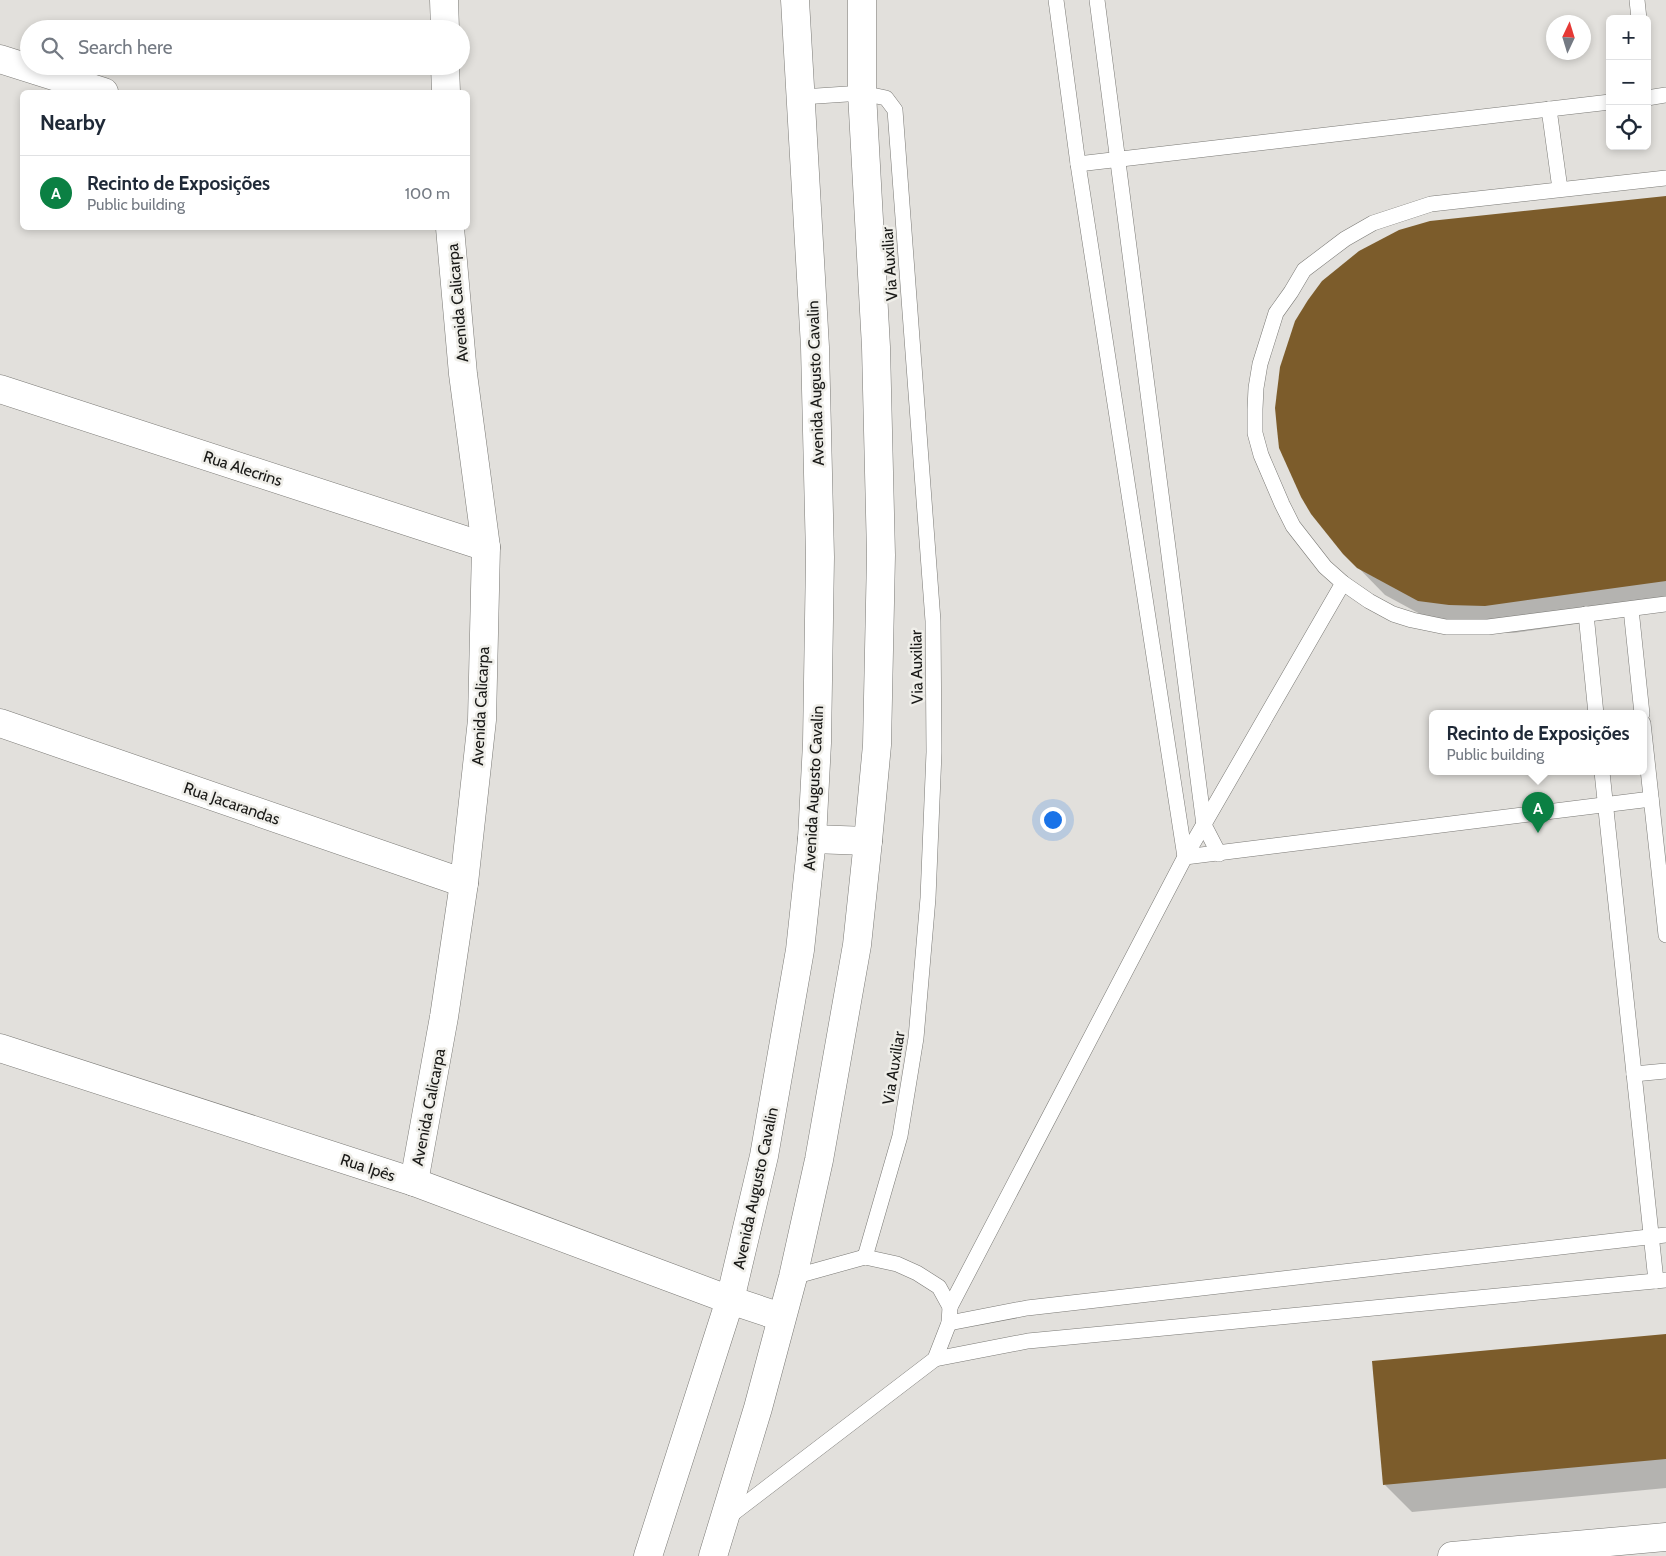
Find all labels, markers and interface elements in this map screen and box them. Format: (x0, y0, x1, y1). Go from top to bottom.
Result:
north arrow (1546, 15, 1591, 60)
map controls (1606, 15, 1651, 150)
button: + (1606, 15, 1651, 60)
search box (20, 20, 470, 75)
icon: search (38, 34, 66, 62)
text: Search here (78, 36, 172, 59)
button: − (1606, 60, 1651, 105)
button: locate (1606, 105, 1651, 150)
text: Nearby (40, 110, 106, 135)
text: Recinto de Exposições (87, 172, 270, 195)
text: A (51, 184, 61, 203)
text: 100 m (405, 184, 450, 203)
text: Public building (87, 195, 185, 214)
street label: Via Auxiliar (877, 225, 902, 302)
street label: Avenida Calicarpa (443, 243, 472, 363)
street label: Avenida Augusto Cavalin (803, 300, 828, 466)
street label: Rua Alecrins (201, 447, 285, 490)
street label: Via Auxiliar (906, 629, 927, 704)
street label: Avenida Calicarpa (468, 646, 493, 766)
street label: Avenida Augusto Cavalin (800, 705, 827, 871)
popup (1429, 710, 1647, 775)
text: Recinto de Exposições (1446, 722, 1630, 745)
text: Public building (1446, 745, 1544, 764)
street label: Rua Jacarandas (181, 778, 283, 829)
pin: A (1522, 792, 1554, 833)
your location (1040, 807, 1066, 833)
street label: Via Auxiliar (878, 1029, 909, 1106)
street label: Avenida Calicarpa (408, 1047, 449, 1167)
street label: Avenida Augusto Cavalin (729, 1105, 782, 1271)
street label: Rua Ipês (338, 1150, 398, 1185)

